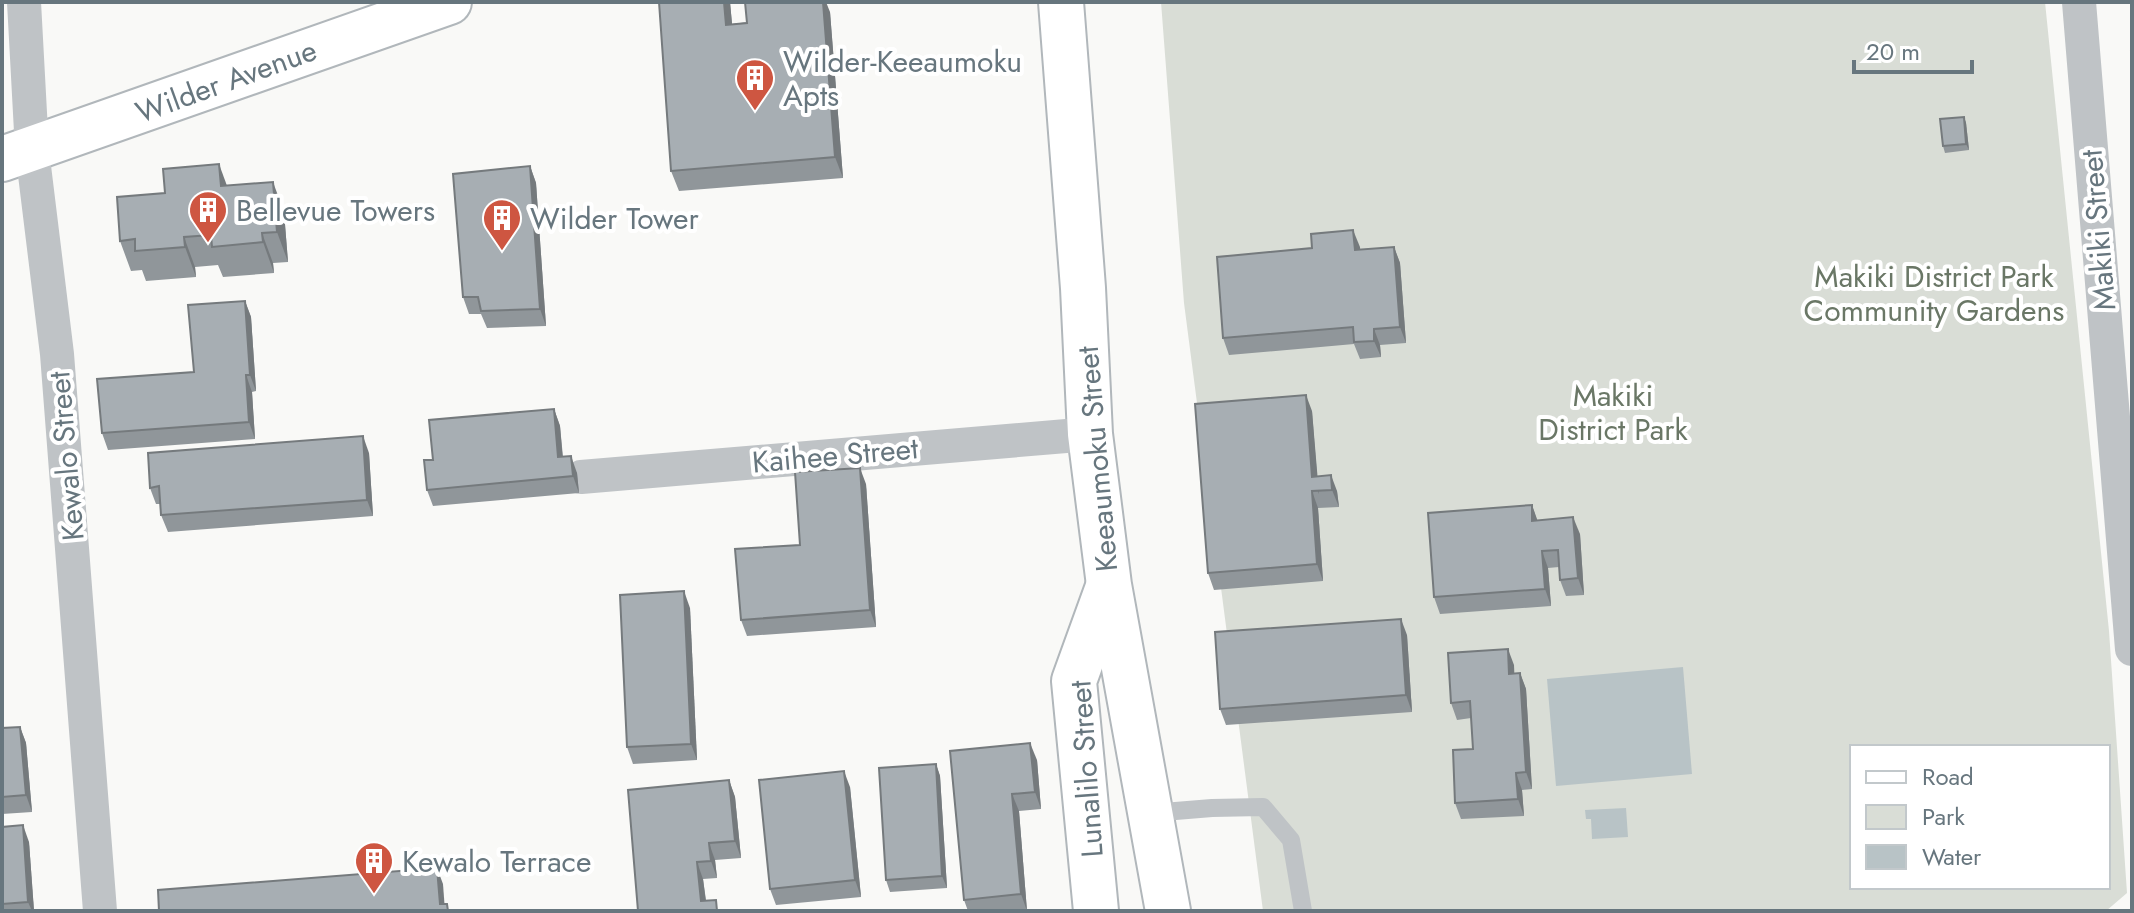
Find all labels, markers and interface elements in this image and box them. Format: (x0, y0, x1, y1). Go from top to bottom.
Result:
scale bar (1854, 24, 1972, 74)
street label: Wilder Avenue (130, 28, 322, 134)
text: 20 m (1866, 34, 1920, 69)
place label: Wilder-Keeaumoku Apts (783, 40, 1022, 117)
building icon: Wilder-Keeaumoku Apts (734, 57, 776, 112)
street label: Makiki Street (2069, 147, 2126, 312)
building icon: Bellevue Towers (187, 189, 229, 244)
place label: Bellevue Towers (236, 189, 435, 232)
building icon: Wilder Tower (481, 197, 523, 252)
place label: Wilder Tower (530, 197, 700, 240)
park label: Makiki District Park Community Gardens (1804, 255, 2064, 332)
street label: Keeaumoku Street (1066, 344, 1128, 574)
street label: Kewalo Street (37, 369, 95, 542)
park label: Makiki District Park (1538, 374, 1689, 451)
street label: Kaihee Street (750, 426, 921, 484)
street label: Lunalilo Street (1058, 678, 1114, 859)
legend (1850, 745, 2110, 889)
text: Road (1922, 759, 1974, 794)
text: Park (1922, 799, 1965, 834)
text: Water (1922, 839, 1982, 874)
building icon: Kewalo Terrace (353, 840, 395, 895)
place label: Kewalo Terrace (402, 840, 591, 883)

